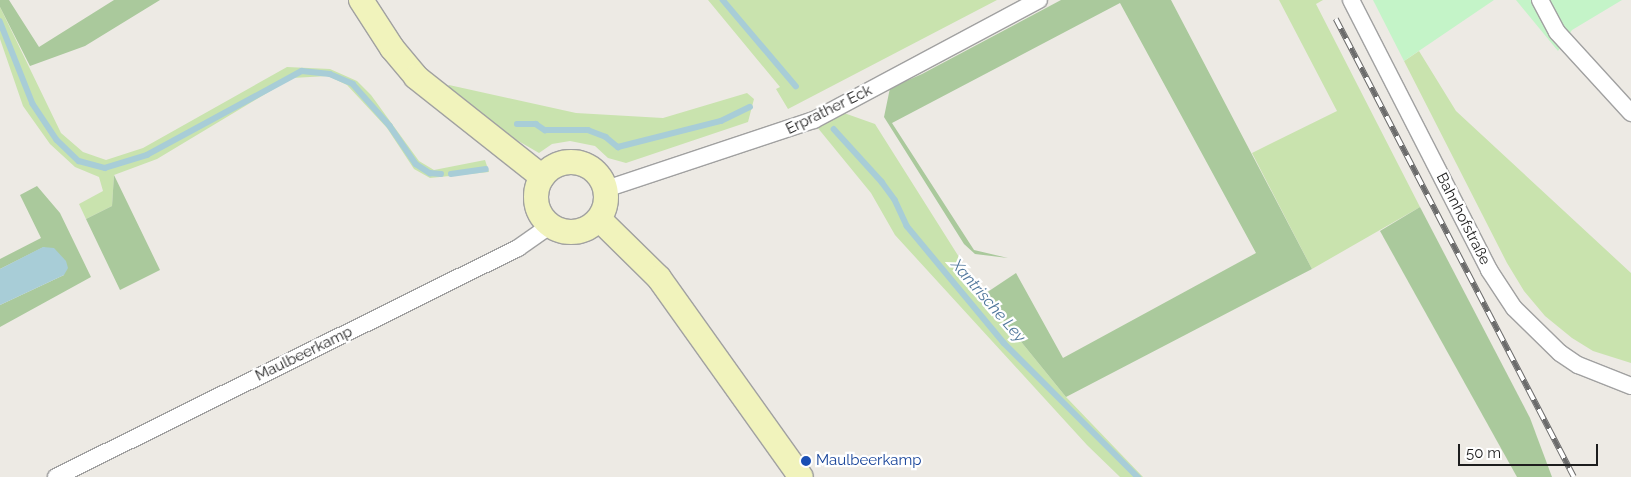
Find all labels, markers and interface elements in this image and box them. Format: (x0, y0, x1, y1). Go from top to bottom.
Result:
street label: Erprather Eck (783, 81, 875, 139)
street label: Bahnhofstraße (1432, 170, 1494, 268)
water label: Xantrische Ley (947, 256, 1029, 346)
street label: Maulbeerkamp (253, 323, 355, 385)
scale bar (1461, 434, 1601, 466)
text: 50 m (1466, 444, 1501, 462)
place label: Maulbeerkamp (816, 452, 922, 470)
marker: Maulbeerkamp (800, 455, 812, 467)

